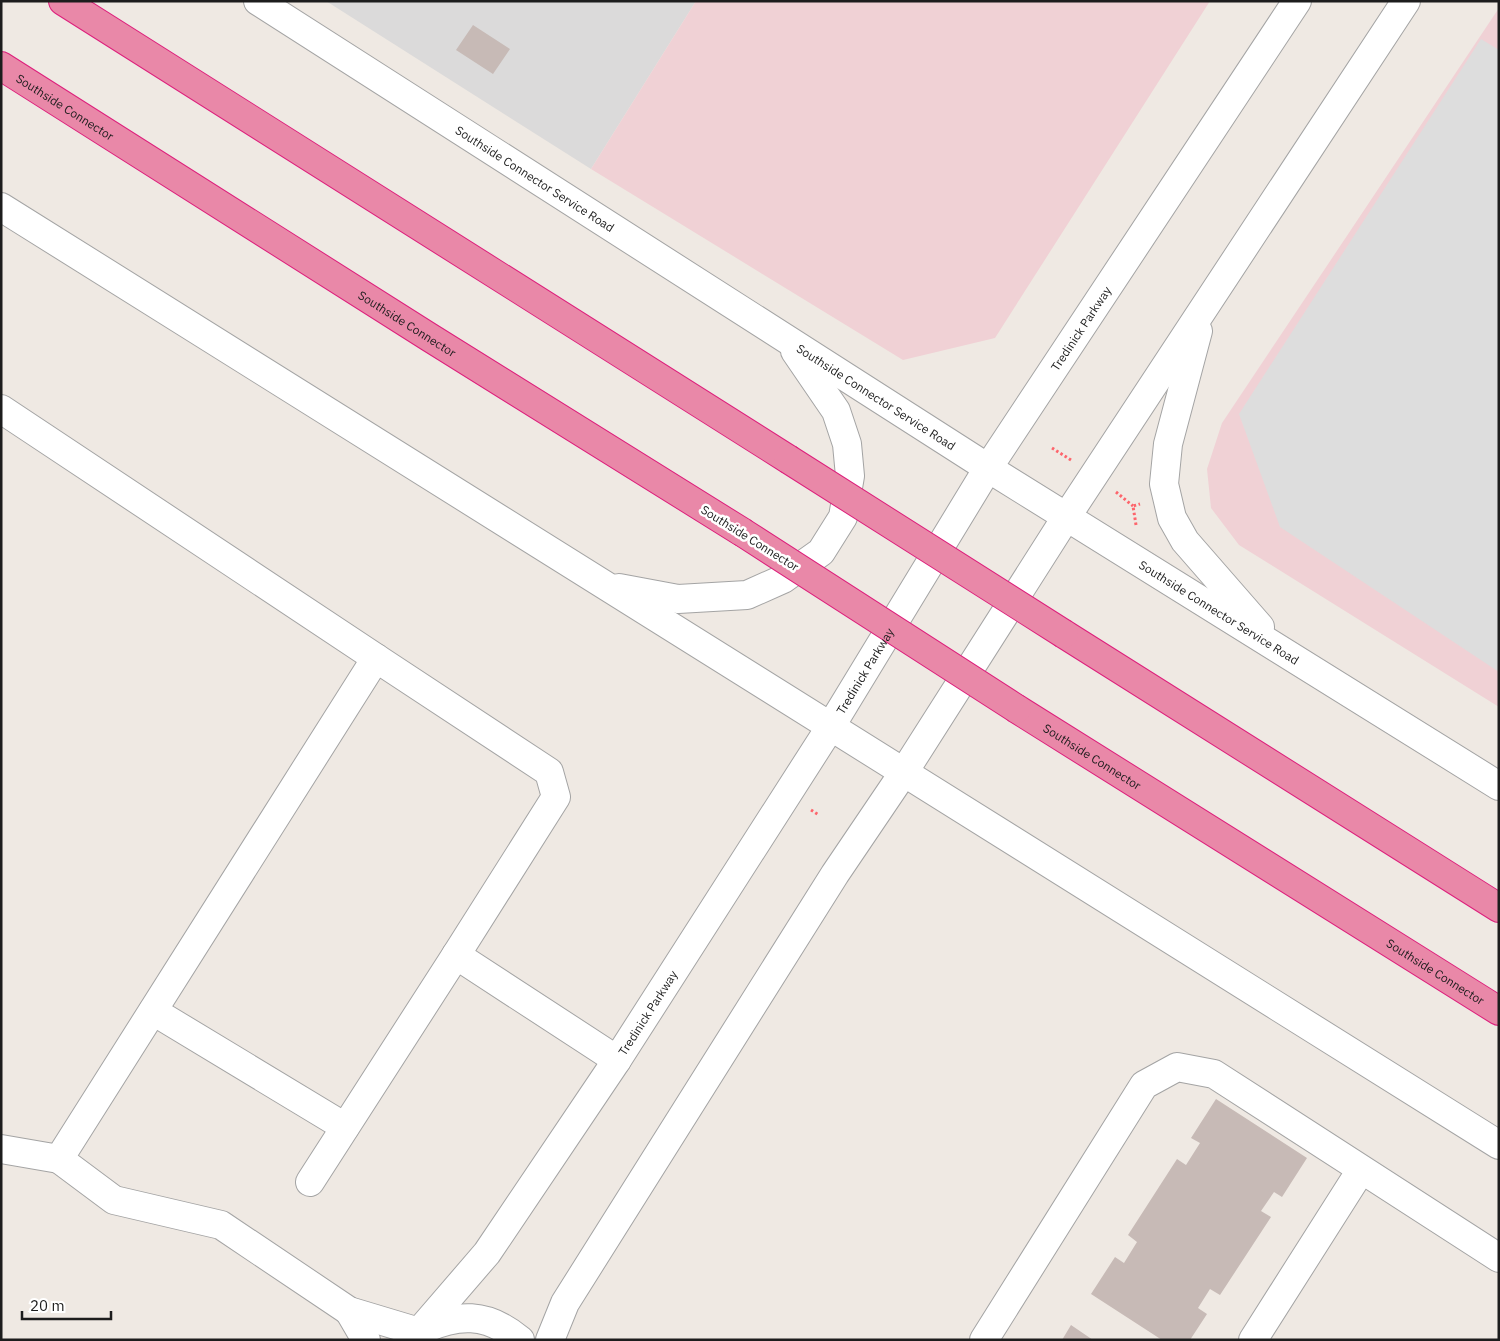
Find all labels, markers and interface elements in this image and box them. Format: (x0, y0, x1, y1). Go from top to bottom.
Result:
street label: Southside Connector (14, 70, 117, 143)
street label: Southside Connector Service Road (453, 122, 617, 235)
street label: Tredinick Parkway (1047, 283, 1114, 373)
street label: Southside Connector (356, 287, 460, 360)
street label: Southside Connector Service Road (794, 340, 959, 453)
street label: Southside Connector (698, 502, 802, 574)
street label: Southside Connector Service Road (1137, 557, 1302, 667)
street label: Tredinick Parkway (833, 625, 896, 717)
street label: Southside Connector (1041, 720, 1145, 793)
street label: Southside Connector (1384, 935, 1488, 1008)
street label: Tredinick Parkway (615, 967, 680, 1058)
scale bar (22, 1288, 111, 1320)
text: 20 m (30, 1296, 65, 1315)

